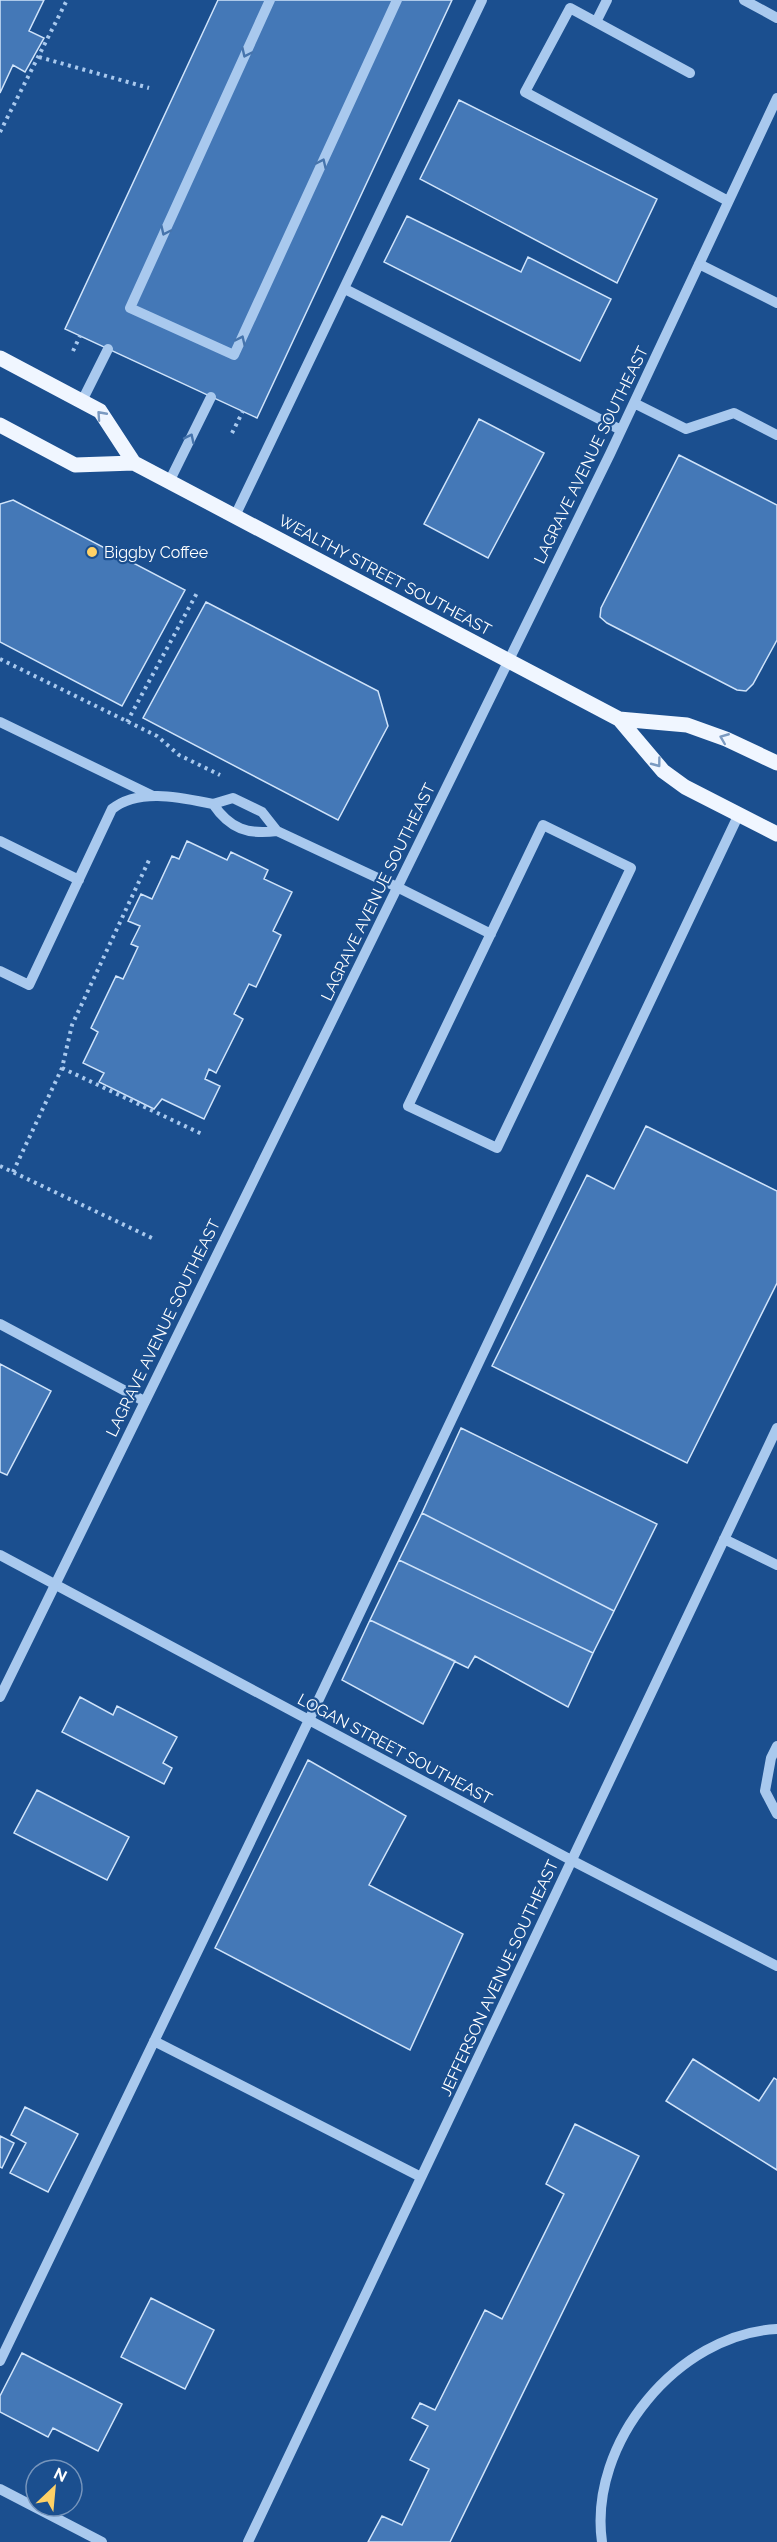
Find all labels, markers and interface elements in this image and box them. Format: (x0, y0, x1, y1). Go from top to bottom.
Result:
one-way arrow (241, 47, 253, 58)
one-way arrow (315, 158, 327, 169)
one-way arrow (160, 224, 172, 235)
one-way arrow (234, 336, 246, 347)
street label: LAGRAVE AVENUE SOUTHEAST (530, 343, 652, 567)
one-way arrow (97, 412, 108, 422)
one-way arrow (183, 434, 195, 445)
street label: WEALTHY STREET SOUTHEAST (275, 511, 495, 639)
place label: Biggby Coffee (104, 543, 208, 562)
marker: Biggby Coffee (85, 545, 99, 559)
one-way arrow (719, 733, 730, 745)
one-way arrow (649, 756, 660, 767)
street label: LAGRAVE AVENUE SOUTHEAST (317, 780, 439, 1004)
street label: LAGRAVE AVENUE SOUTHEAST (102, 1216, 224, 1440)
street label: LOGAN STREET SOUTHEAST (294, 1690, 496, 1809)
street label: JEFFERSON AVENUE SOUTHEAST (436, 1857, 562, 2099)
north arrow (24, 2458, 84, 2518)
text: N (51, 2464, 70, 2486)

